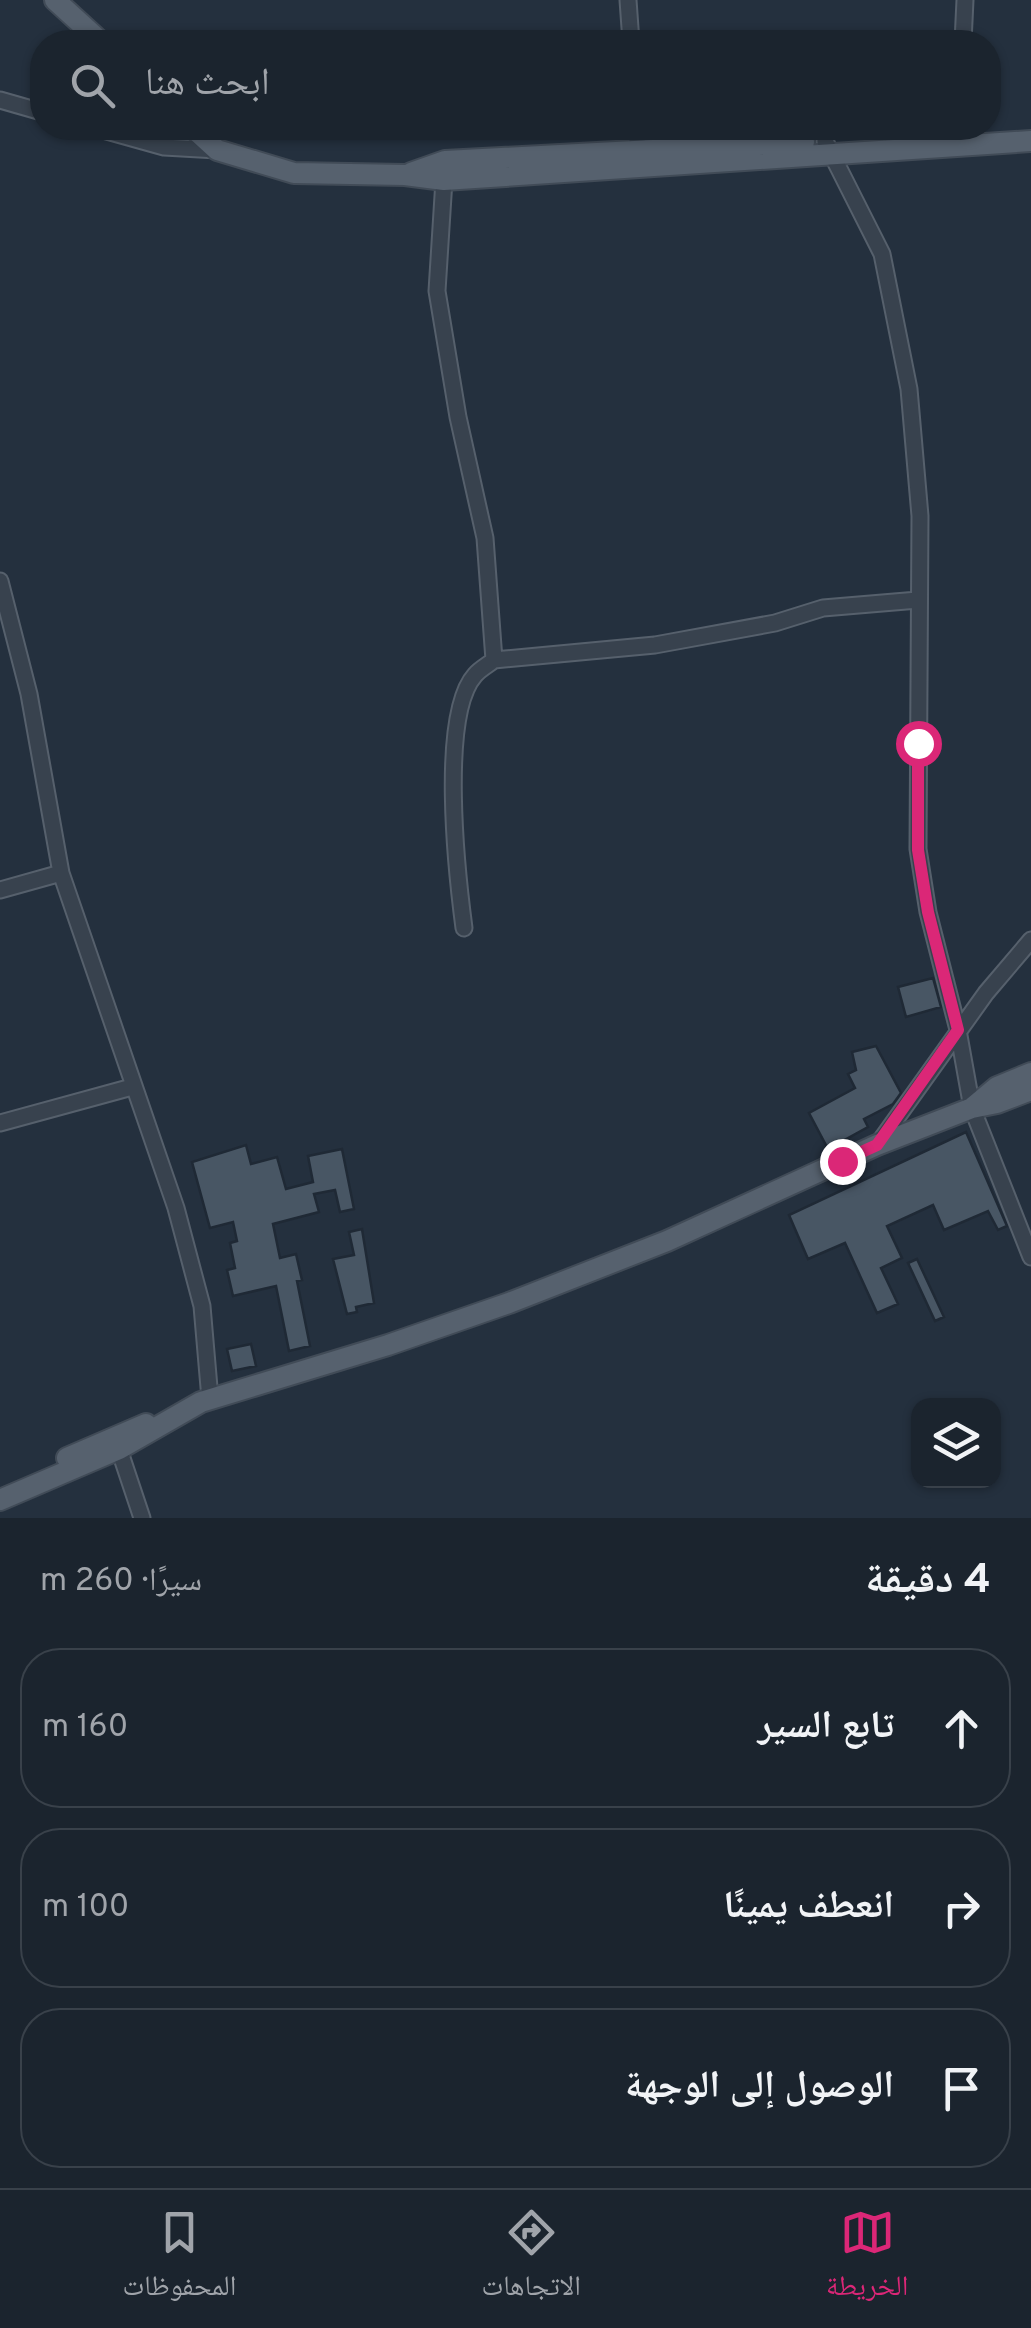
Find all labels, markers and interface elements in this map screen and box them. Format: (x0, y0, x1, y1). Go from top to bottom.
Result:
search box (30, 30, 1001, 140)
icon: search (65, 58, 120, 113)
text: ابحث هنا (145, 60, 270, 109)
route start (896, 721, 942, 767)
route end (820, 1139, 866, 1185)
map controls (911, 1398, 1001, 1488)
button: layers (911, 1398, 1001, 1488)
text: 4 دقيقة (865, 1555, 991, 1608)
text: سيرًا · 260 m (40, 1562, 202, 1602)
icon: ahead (934, 1701, 989, 1756)
text: تابع السير (758, 1703, 894, 1752)
text: 160 m (42, 1708, 128, 1748)
icon: right (934, 1881, 989, 1936)
text: انعطف يمينًا (723, 1883, 894, 1932)
text: 100 m (42, 1888, 129, 1928)
icon: arrive (934, 2061, 989, 2116)
text: الوصول إلى الوجهة (625, 2063, 894, 2112)
tab: المحفوظات (123, 2205, 236, 2313)
tab: الاتجاهات (482, 2205, 581, 2313)
tab: الخريطة (826, 2205, 908, 2313)

